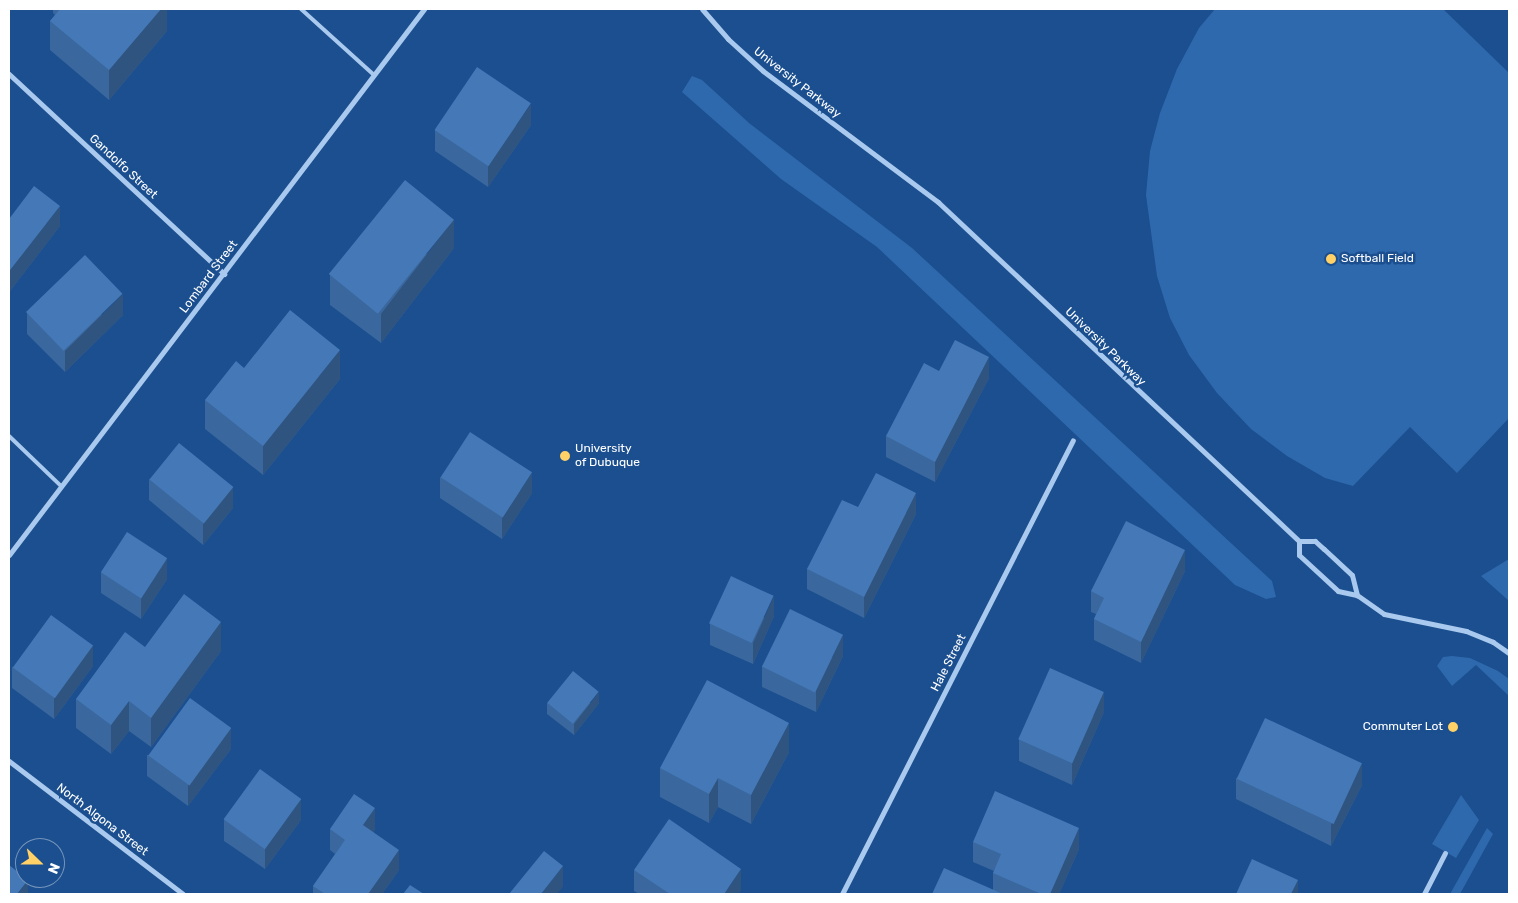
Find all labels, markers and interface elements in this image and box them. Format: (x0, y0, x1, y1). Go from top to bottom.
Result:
street label: University Parkway (750, 44, 844, 122)
street label: Gandolfo Street (86, 132, 160, 202)
street label: Lombard Street (177, 238, 241, 316)
place label: Softball Field (1341, 252, 1414, 266)
marker: Softball Field (1325, 253, 1337, 265)
street label: University Parkway (1061, 305, 1149, 389)
place label: University of Dubuque (575, 442, 640, 470)
marker: University of Dubuque (559, 450, 571, 462)
street label: Hale Street (928, 632, 970, 694)
place label: Commuter Lot (1362, 720, 1443, 734)
marker: Commuter Lot (1447, 721, 1459, 733)
street label: North Algona Street (53, 781, 151, 859)
north arrow (15, 838, 65, 888)
text: N (44, 861, 63, 876)

